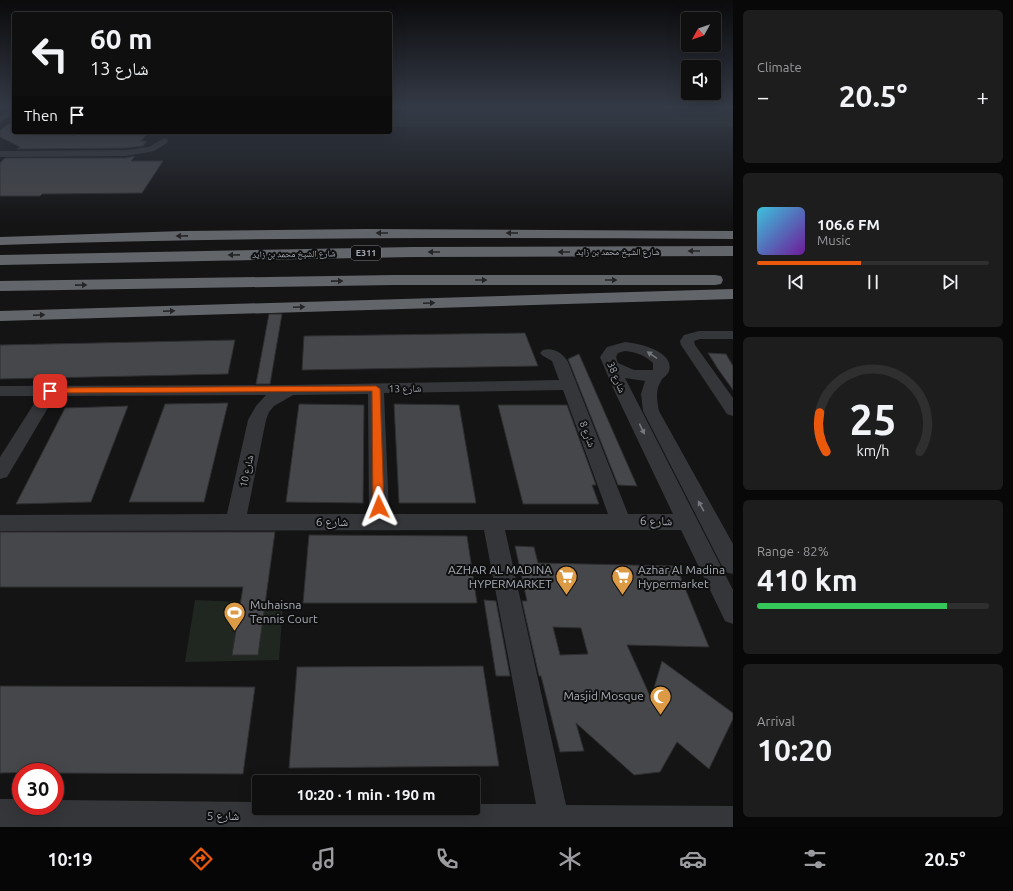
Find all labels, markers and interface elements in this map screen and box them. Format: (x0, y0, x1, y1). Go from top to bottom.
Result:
north arrow (681, 12, 721, 52)
map controls (681, 12, 721, 100)
text: 60 m (90, 23, 152, 54)
icon: left (24, 28, 76, 80)
text: شارع 13 (90, 58, 149, 78)
button: sound (681, 60, 721, 100)
text: Climate (757, 60, 802, 74)
text: 20.5° (839, 79, 907, 113)
text: − (757, 84, 769, 109)
text: + (977, 84, 989, 109)
icon: arrive (66, 104, 88, 126)
text: Then (24, 107, 58, 124)
text: 106.6 FM (817, 216, 880, 233)
one-way arrow (375, 230, 388, 236)
one-way arrow (505, 230, 518, 236)
one-way arrow (175, 233, 188, 239)
text: Music (817, 233, 851, 247)
road number: E311 (351, 246, 381, 260)
street label: شارع الشيخ محمد بن زايد (576, 247, 660, 258)
street label: شارع الشيخ محمد بن زايد (252, 248, 336, 261)
one-way arrow (687, 248, 700, 254)
one-way arrow (427, 249, 440, 255)
one-way arrow (557, 249, 570, 255)
one-way arrow (227, 252, 240, 258)
icon: previous (785, 271, 807, 293)
icon: pause (862, 271, 884, 293)
icon: next (939, 271, 961, 293)
one-way arrow (331, 277, 343, 284)
one-way arrow (475, 277, 488, 283)
one-way arrow (605, 277, 618, 283)
one-way arrow (75, 282, 88, 288)
one-way arrow (423, 300, 436, 306)
one-way arrow (293, 304, 306, 310)
one-way arrow (163, 308, 176, 314)
one-way arrow (33, 312, 46, 318)
one-way arrow (647, 351, 657, 359)
street label: شارع 38 (604, 360, 628, 395)
pin (33, 374, 67, 408)
icon: arrive (39, 380, 61, 402)
street label: شارع 13 (389, 383, 422, 395)
text: 25 (850, 395, 896, 442)
street label: شارع 8 (577, 420, 598, 449)
one-way arrow (639, 423, 645, 434)
text: km/h (857, 442, 889, 458)
street label: شارع 10 (238, 454, 256, 488)
position arrow (358, 486, 400, 528)
one-way arrow (698, 500, 704, 512)
street label: شارع 6 (640, 514, 672, 529)
street label: شارع 6 (316, 515, 348, 530)
text: Range · 82% (757, 544, 829, 558)
place label: AZHAR AL MADINA HYPERMARKET (448, 563, 552, 590)
place label: Azhar Al Madina Hypermarket (638, 563, 725, 590)
text: 410 km (757, 563, 858, 597)
supermarket icon: AZHAR AL MADINA HYPERMARKET (554, 564, 580, 597)
supermarket icon: Azhar Al Madina Hypermarket (610, 564, 636, 597)
place label: Muhaisna Tennis Court (250, 598, 318, 625)
sports icon: Muhaisna Tennis Court (222, 599, 248, 632)
mosque icon: Masjid Mosque (647, 683, 673, 716)
place label: Masjid Mosque (563, 689, 644, 702)
text: Arrival (757, 714, 795, 728)
text: 10:20 (757, 733, 832, 767)
speed limit sign: 30 (12, 763, 64, 815)
text: 10:20 · 1 min · 190 m (297, 786, 435, 803)
street label: شارع 5 (207, 809, 239, 824)
icon: directions (187, 845, 215, 873)
icon: music (310, 845, 338, 873)
icon: phone (433, 845, 461, 873)
icon: climate (556, 845, 584, 873)
icon: car (679, 845, 707, 873)
icon: filters (801, 845, 829, 873)
text: 10:19 (47, 849, 92, 869)
text: 20.5° (924, 849, 966, 869)

